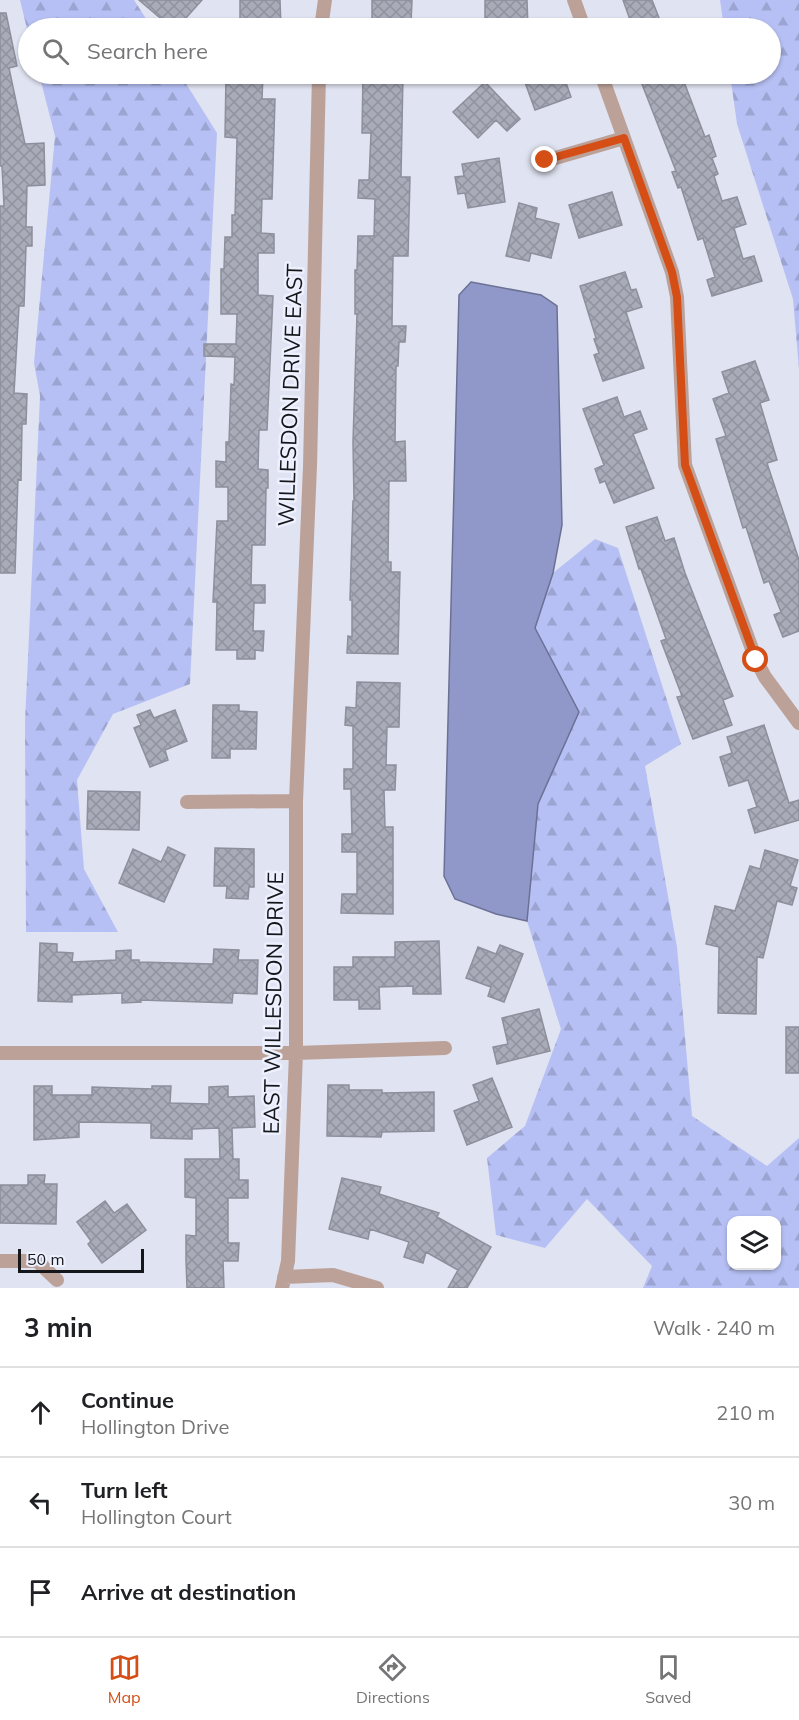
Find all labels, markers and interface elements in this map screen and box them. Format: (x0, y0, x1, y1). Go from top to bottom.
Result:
search box (18, 18, 781, 84)
icon: search (39, 35, 72, 68)
text: Search here (87, 37, 208, 65)
route end (531, 146, 557, 172)
street label: WILLESDON DRIVE EAST (271, 263, 309, 527)
route start (742, 646, 768, 672)
street label: EAST WILLESDON DRIVE (257, 871, 289, 1135)
map controls (727, 1216, 781, 1270)
button: layers (727, 1216, 781, 1270)
scale bar (18, 1246, 144, 1274)
text: 50 m (27, 1249, 64, 1269)
text: 3 min (24, 1311, 93, 1344)
text: Walk · 240 m (653, 1315, 775, 1340)
text: Continue (81, 1386, 174, 1414)
icon: ahead (24, 1396, 57, 1429)
text: 210 m (716, 1400, 775, 1425)
text: Hollington Drive (81, 1414, 229, 1439)
text: Turn left (81, 1476, 168, 1504)
icon: left (24, 1486, 57, 1519)
text: 30 m (728, 1490, 775, 1515)
text: Hollington Court (81, 1504, 232, 1529)
icon: arrive (24, 1576, 57, 1609)
text: Arrive at destination (81, 1578, 296, 1606)
tab: Map (108, 1651, 141, 1707)
tab: Directions (356, 1651, 430, 1707)
tab: Saved (645, 1651, 691, 1707)

